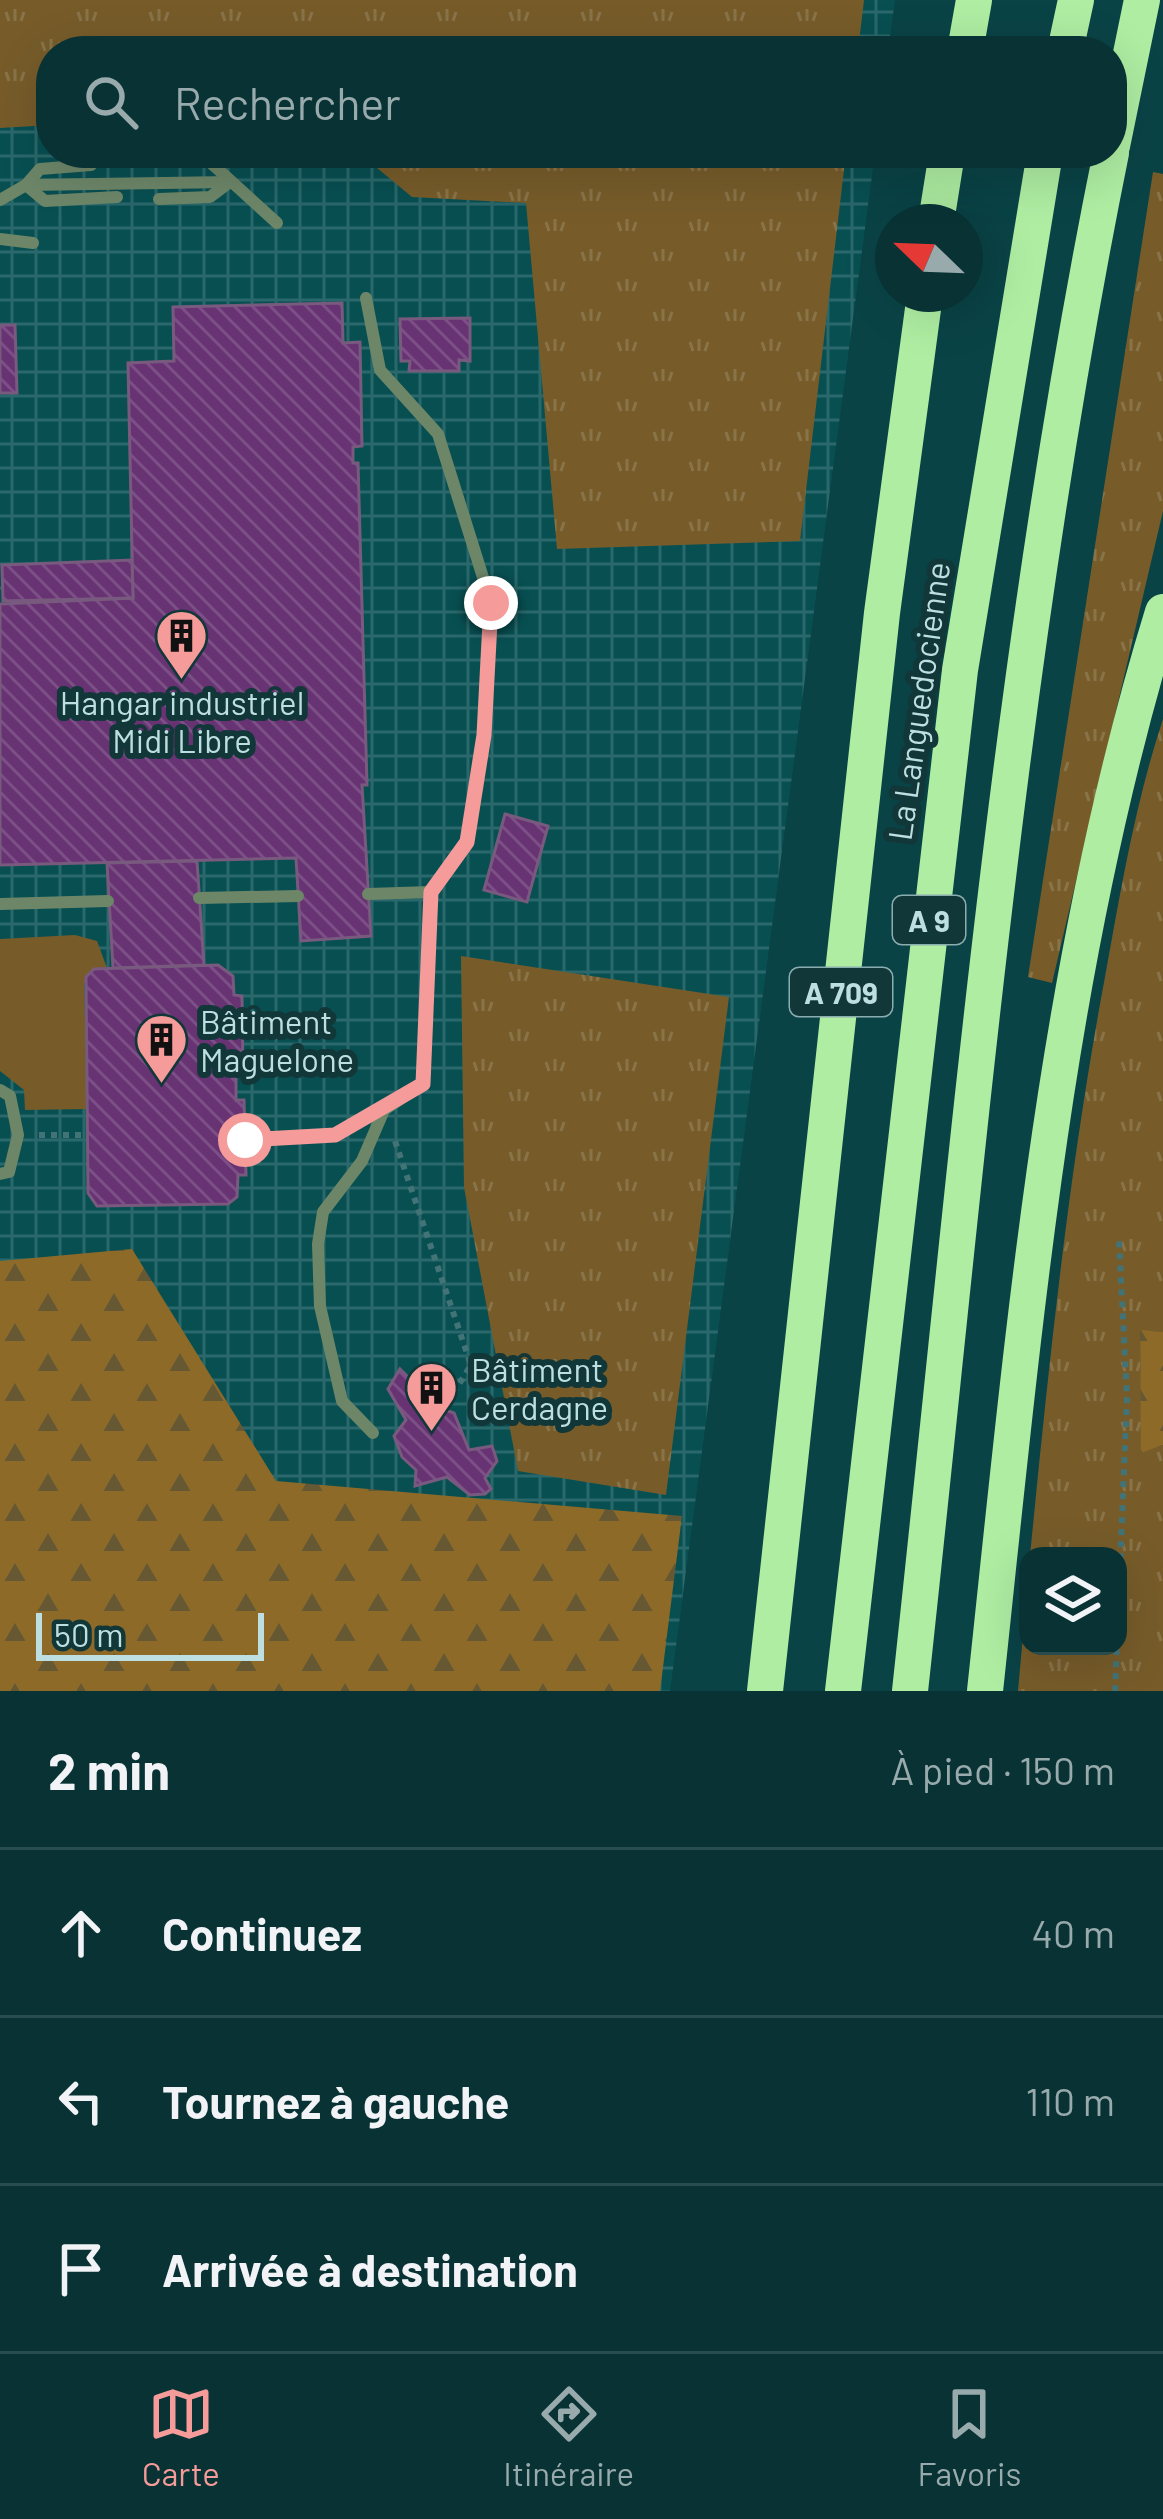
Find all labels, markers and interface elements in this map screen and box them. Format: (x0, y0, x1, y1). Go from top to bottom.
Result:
search box (36, 36, 1127, 168)
icon: search (78, 69, 144, 135)
text: Rechercher (174, 75, 401, 129)
north arrow (875, 204, 983, 312)
street label: La Languedocienne (879, 559, 957, 843)
route end (464, 576, 518, 630)
building icon: Hangar industriel Midi Libre (154, 607, 210, 681)
place label: Hangar industriel Midi Libre (60, 682, 304, 760)
road number: A 9 (893, 896, 965, 944)
road number: A 709 (790, 968, 892, 1016)
place label: Bâtiment Maguelone (200, 1001, 354, 1079)
building icon: Bâtiment Maguelone (133, 1012, 189, 1086)
route start (218, 1113, 272, 1167)
place label: Bâtiment Cerdagne (471, 1349, 608, 1427)
building icon: Bâtiment Cerdagne (404, 1360, 460, 1434)
map controls (1019, 1547, 1127, 1655)
button: layers (1019, 1547, 1127, 1655)
scale bar (36, 1607, 264, 1660)
text: 50 m (54, 1614, 124, 1654)
text: 2 min (48, 1739, 170, 1800)
text: À pied · 150 m (890, 1746, 1115, 1793)
icon: ahead (48, 1900, 114, 1966)
text: Continuez (162, 1906, 362, 1960)
text: 40 m (1031, 1909, 1115, 1956)
icon: left (48, 2068, 114, 2134)
text: Tournez à gauche (162, 2074, 509, 2128)
text: 110 m (1025, 2077, 1115, 2124)
icon: arrive (48, 2236, 114, 2302)
text: Arrivée à destination (162, 2242, 578, 2296)
tab: Carte (142, 2381, 220, 2493)
tab: Itinéraire (503, 2381, 634, 2493)
tab: Favoris (918, 2381, 1021, 2493)

